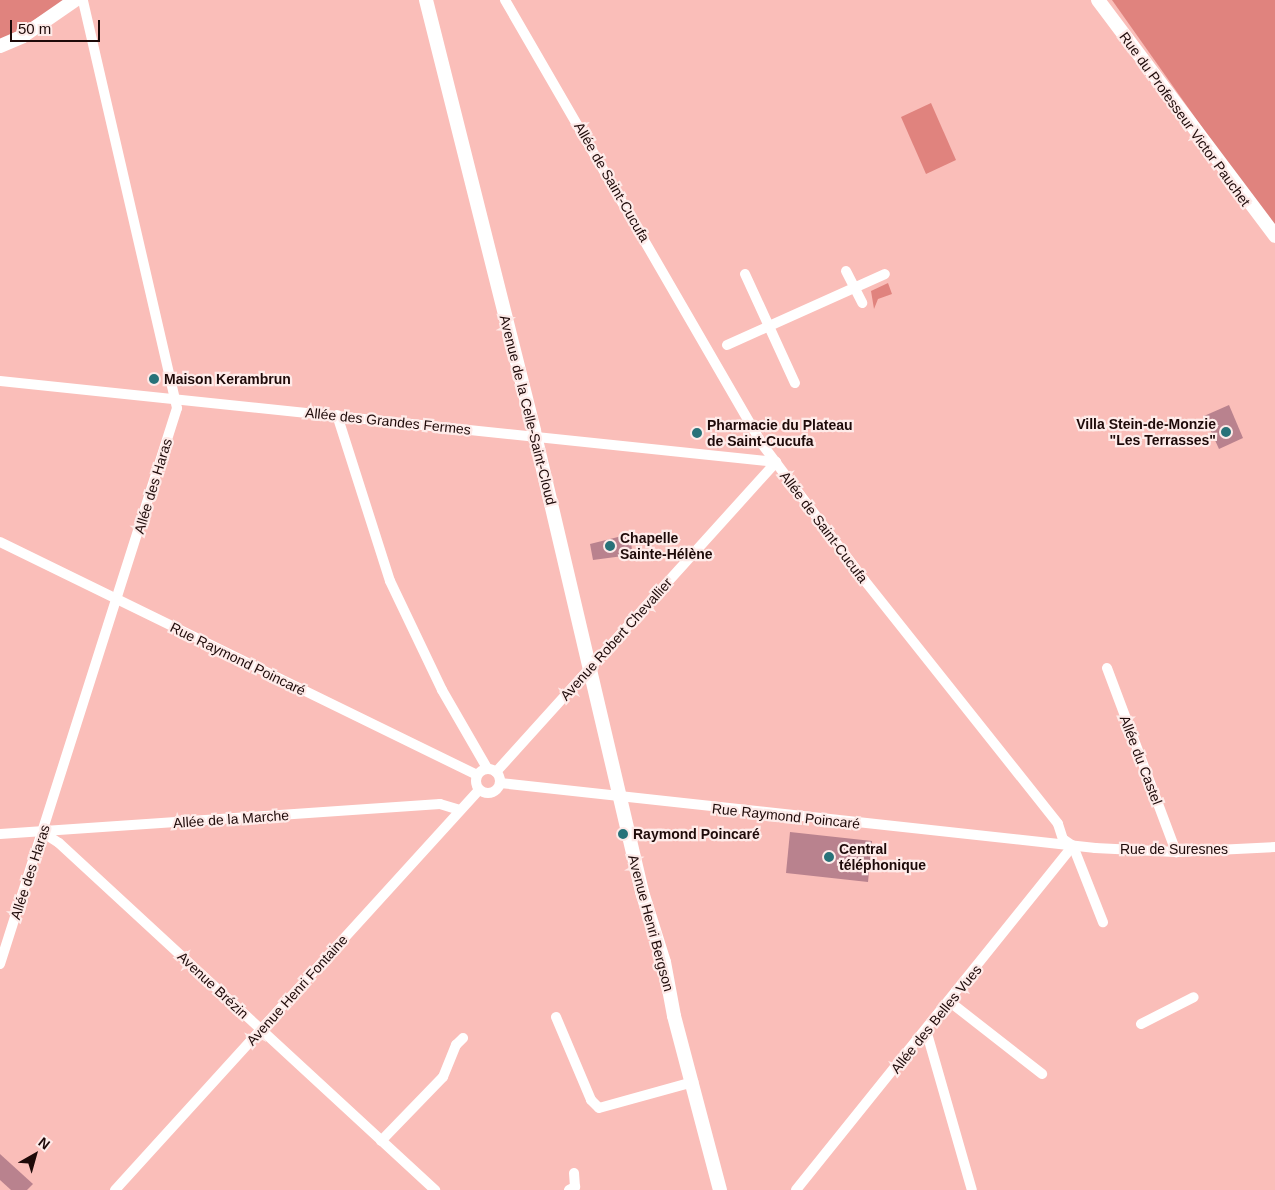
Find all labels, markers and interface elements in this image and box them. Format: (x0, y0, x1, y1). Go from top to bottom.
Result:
scale bar (12, 10, 102, 42)
text: 50 m (18, 20, 51, 37)
street label: Rue du Professeur Victor Pauchet (1116, 29, 1254, 209)
street label: Allée de Saint-Cucufa (571, 119, 653, 245)
street label: Avenue de la Celle-Saint-Cloud (496, 313, 560, 507)
place label: Maison Kerambrun (164, 371, 291, 387)
marker: Maison Kerambrun (148, 373, 160, 385)
street label: Allée des Grandes Fermes (304, 404, 472, 438)
place label: Villa Stein-de-Monzie "Les Terrasses" (1076, 416, 1216, 448)
place label: Pharmacie du Plateau de Saint-Cucufa (707, 417, 853, 450)
marker: Villa Stein-de-Monzie "Les Terrasses" (1220, 426, 1232, 438)
marker: Pharmacie du Plateau de Saint-Cucufa (691, 427, 703, 439)
street label: Allée des Haras (131, 436, 175, 536)
street label: Allée de Saint-Cucufa (777, 468, 871, 586)
place label: Chapelle Sainte-Hélène (620, 530, 713, 562)
marker: Chapelle Sainte-Hélène (604, 540, 616, 552)
street label: Avenue Robert Chevallier (556, 574, 676, 704)
street label: Rue Raymond Poincaré (168, 619, 308, 699)
street label: Allée du Castel (1116, 713, 1166, 807)
street label: Rue Raymond Poincaré (711, 800, 861, 832)
street label: Allée de la Marche (173, 807, 289, 831)
street label: Allée des Haras (7, 822, 53, 922)
place label: Raymond Poincaré (633, 826, 760, 842)
marker: Raymond Poincaré (617, 828, 629, 840)
place label: Central téléphonique (839, 841, 926, 874)
street label: Rue de Suresnes (1120, 841, 1228, 857)
marker: Central téléphonique (823, 851, 835, 863)
street label: Avenue Henri Bergson (625, 853, 677, 993)
street label: Avenue Henri Fontaine (243, 931, 351, 1049)
street label: Avenue Brézin (174, 948, 252, 1022)
street label: Allée des Belles Vues (887, 961, 985, 1077)
north arrow (10, 1130, 60, 1180)
text: N (35, 1134, 53, 1153)

